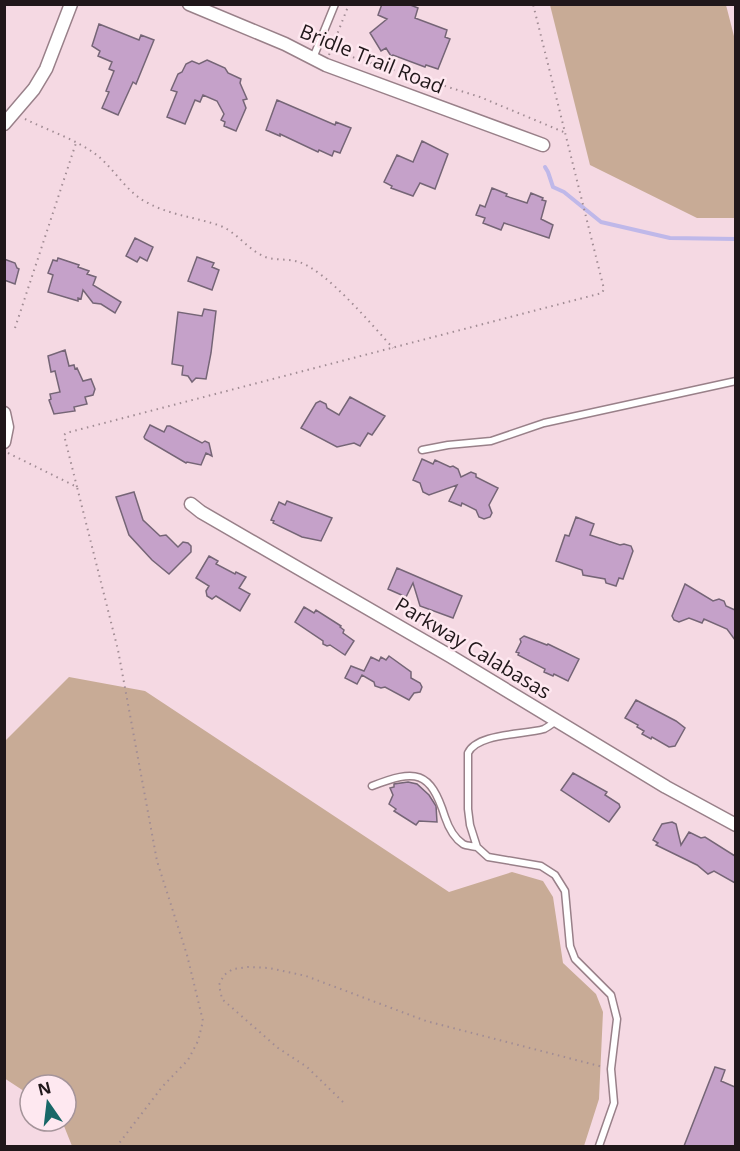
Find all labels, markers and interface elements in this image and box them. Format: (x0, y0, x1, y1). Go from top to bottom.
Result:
street label: Bridle Trail Road (296, 17, 448, 100)
street label: Parkway Calabasas (390, 590, 556, 705)
north arrow (18, 1073, 78, 1133)
text: N (35, 1076, 53, 1101)

